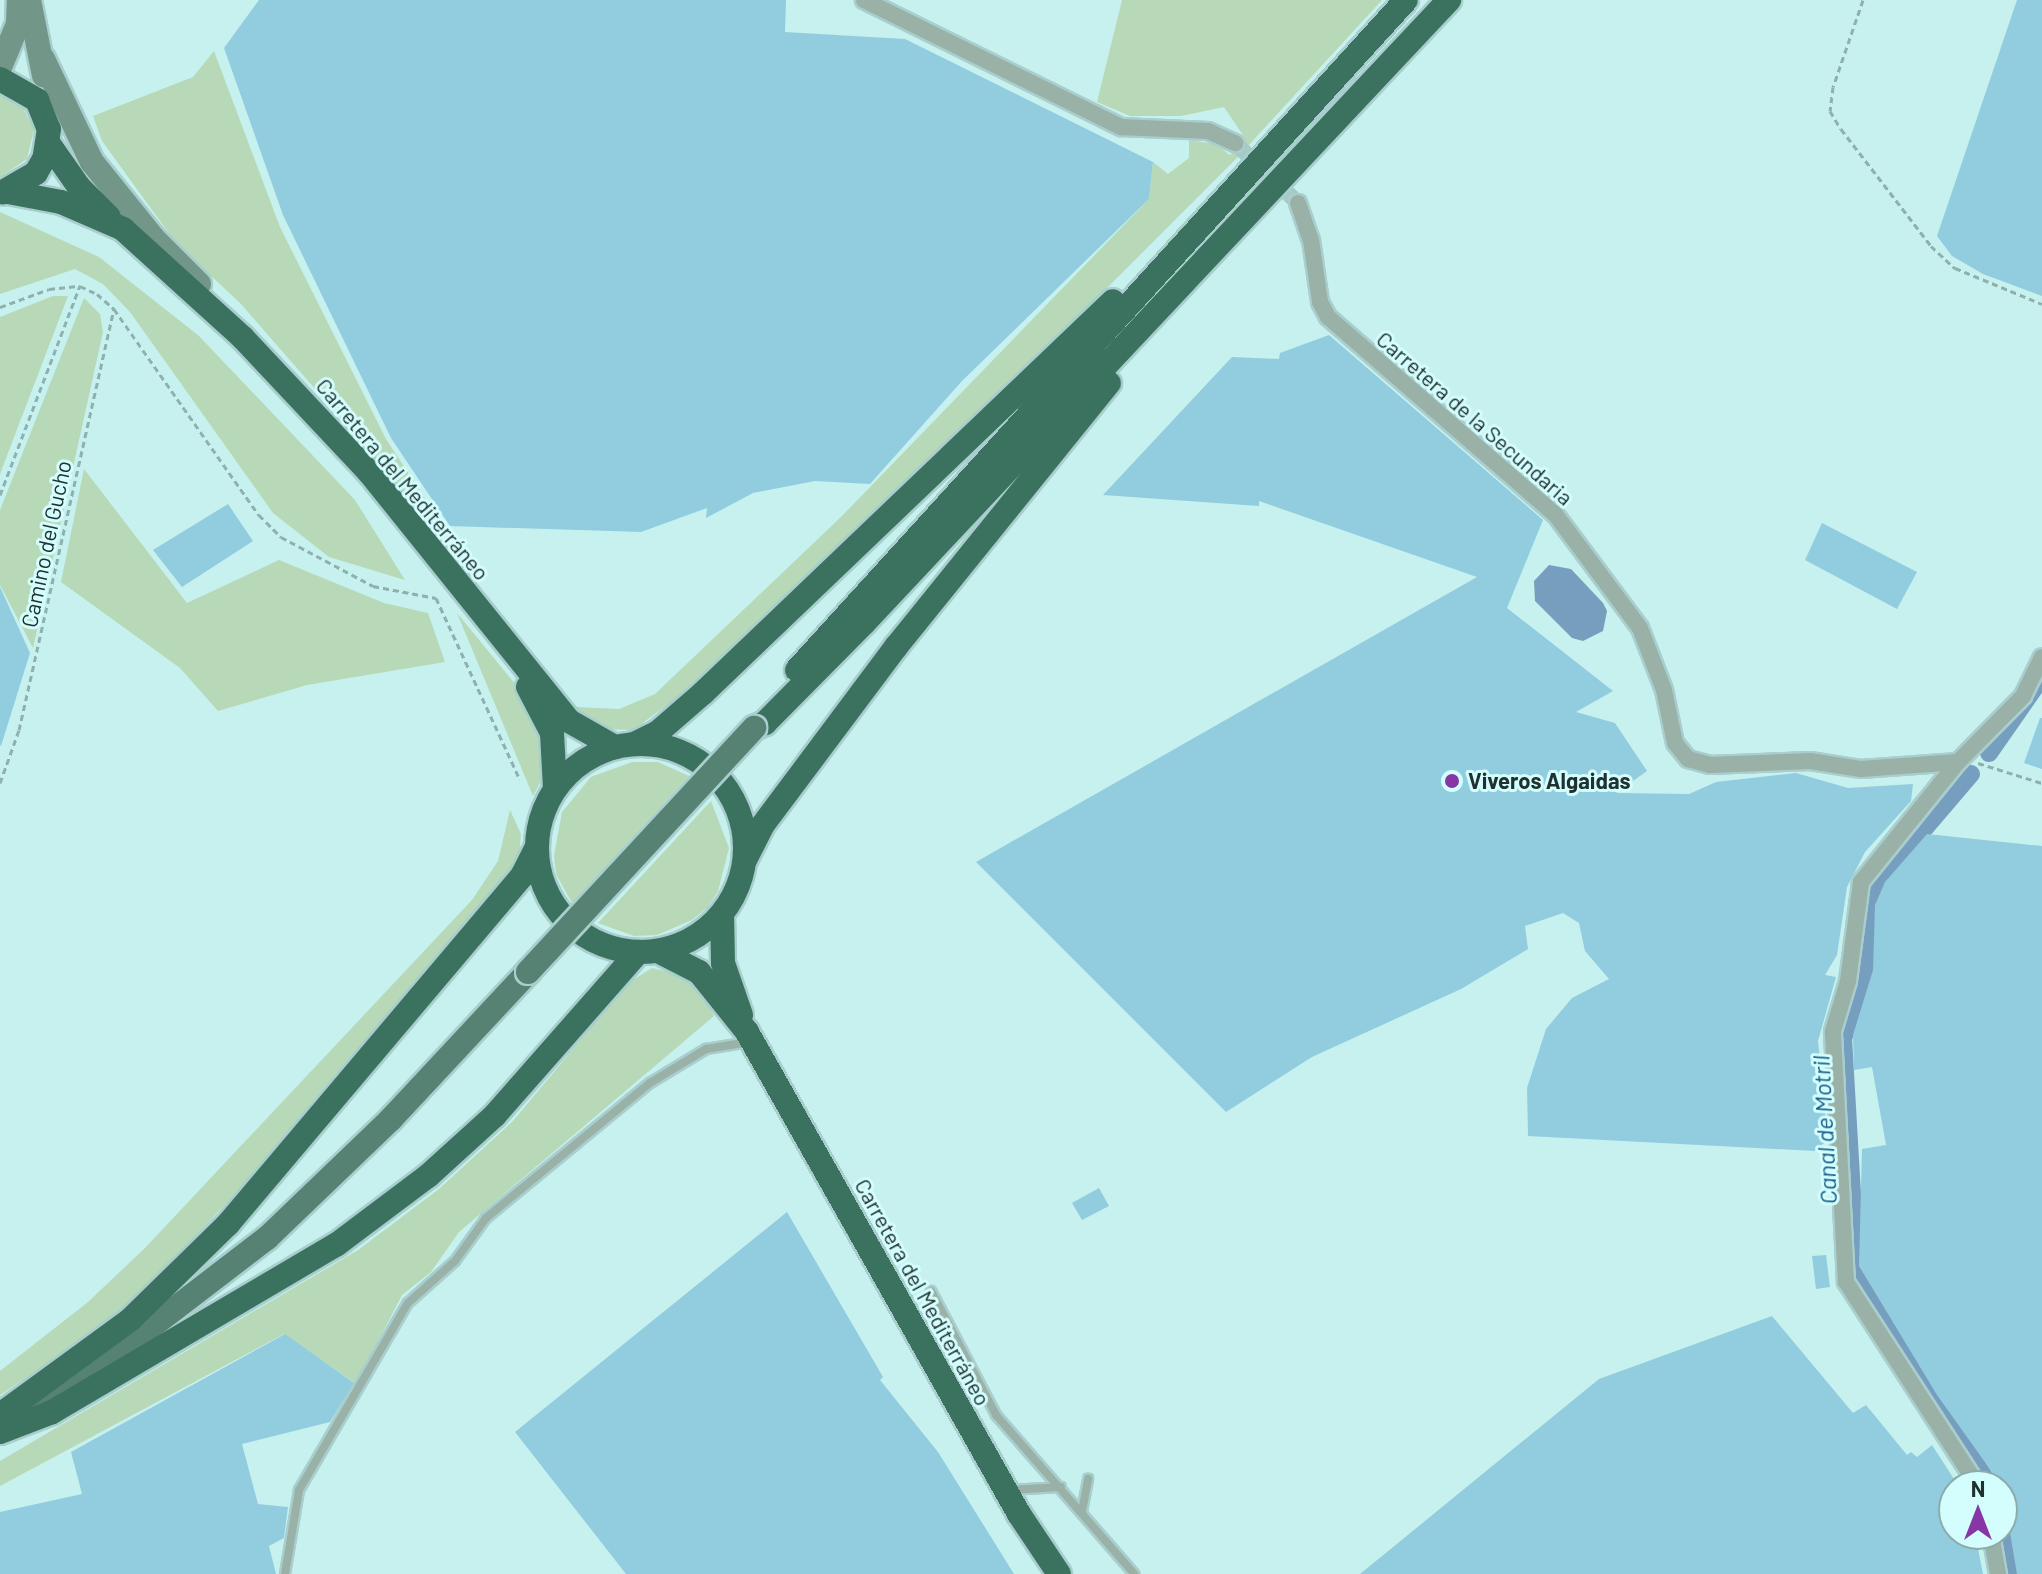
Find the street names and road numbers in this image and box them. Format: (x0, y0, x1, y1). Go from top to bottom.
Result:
street label: Carretera de la Secundaria (1371, 326, 1579, 510)
street label: Carretera del Mediterráneo (311, 373, 495, 585)
street label: Camino del Gucho (15, 458, 77, 630)
street label: Carretera del Mediterráneo (850, 1174, 996, 1410)

